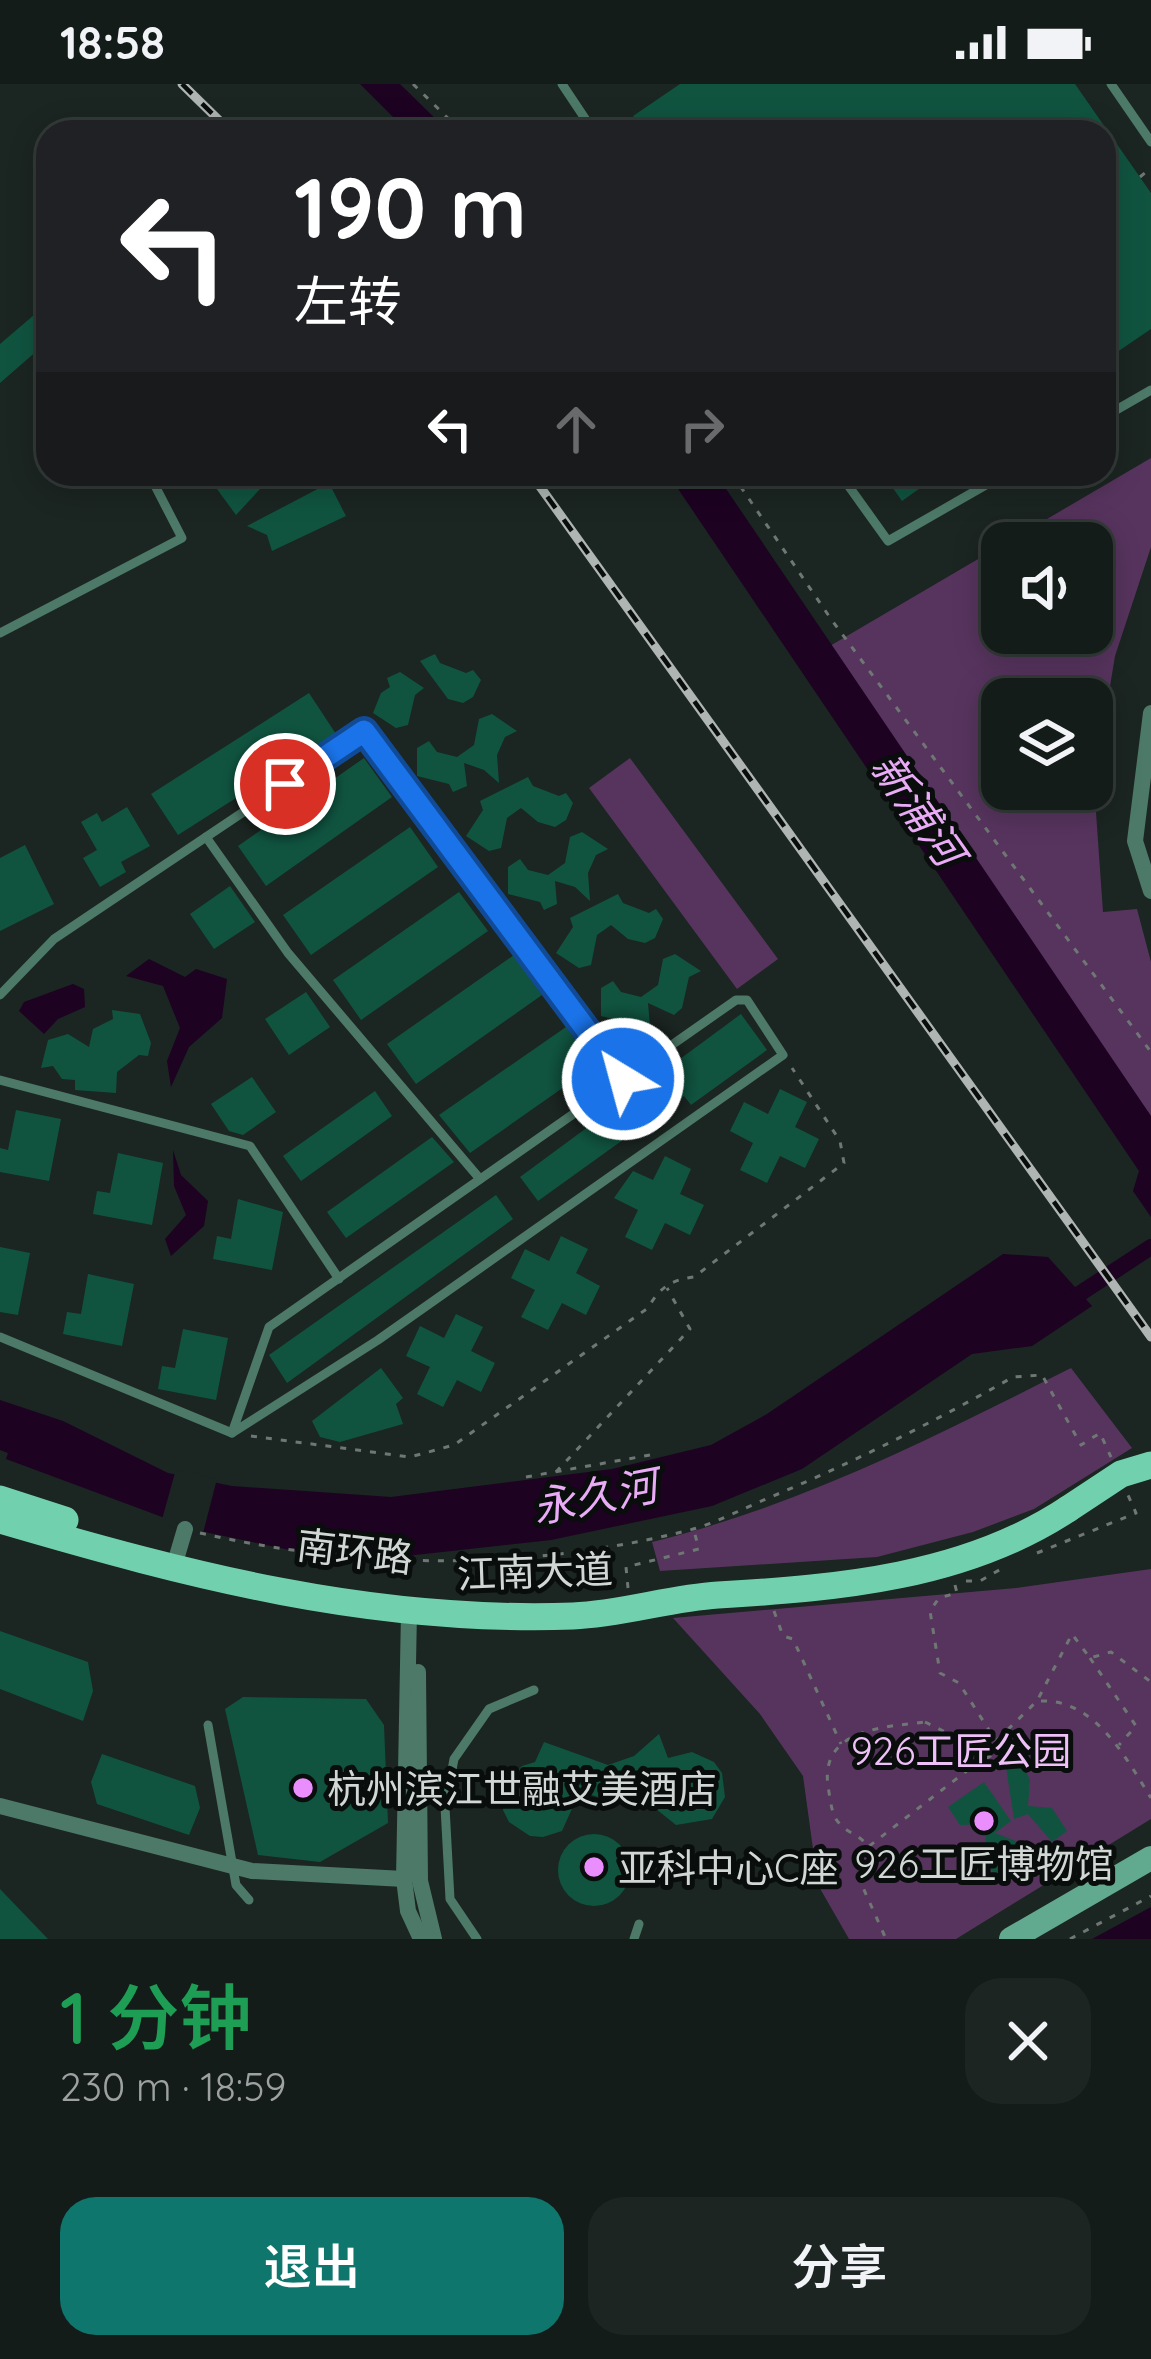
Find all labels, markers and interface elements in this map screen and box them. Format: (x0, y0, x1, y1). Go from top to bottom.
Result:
text: 18:58 (60, 14, 165, 70)
text: 190 m (294, 154, 527, 259)
icon: left (96, 168, 252, 324)
text: 左转 (294, 267, 402, 335)
icon: left (417, 396, 483, 462)
icon: ahead (543, 396, 609, 462)
icon: right (669, 396, 735, 462)
map controls (981, 522, 1113, 810)
button: sound (981, 522, 1113, 654)
button: layers (981, 678, 1113, 810)
pin (234, 733, 336, 835)
water label: 新浦河 (860, 742, 980, 882)
icon: arrive (252, 751, 318, 817)
position arrow (560, 1016, 686, 1142)
water label: 永久河 (528, 1457, 669, 1534)
street label: 南环路 (294, 1520, 416, 1582)
street label: 江南大道 (456, 1544, 614, 1598)
park label: 926工匠公园 (851, 1726, 1071, 1775)
place label: 杭州滨江世融艾美酒店 (327, 1764, 717, 1813)
marker: 杭州滨江世融艾美酒店 (290, 1775, 316, 1801)
marker: 926工匠博物馆 (971, 1808, 997, 1834)
place label: 926工匠博物馆 (854, 1839, 1114, 1888)
place label: 亚科中心C座 (618, 1843, 838, 1892)
marker: 亚科中心C座 (581, 1854, 607, 1880)
text: 1 分钟 (60, 1972, 252, 2062)
button: close (965, 1978, 1091, 2104)
text: 230 m · 18:59 (60, 2062, 286, 2111)
button: 退出 (60, 2197, 564, 2335)
button: 分享 (588, 2197, 1091, 2335)

